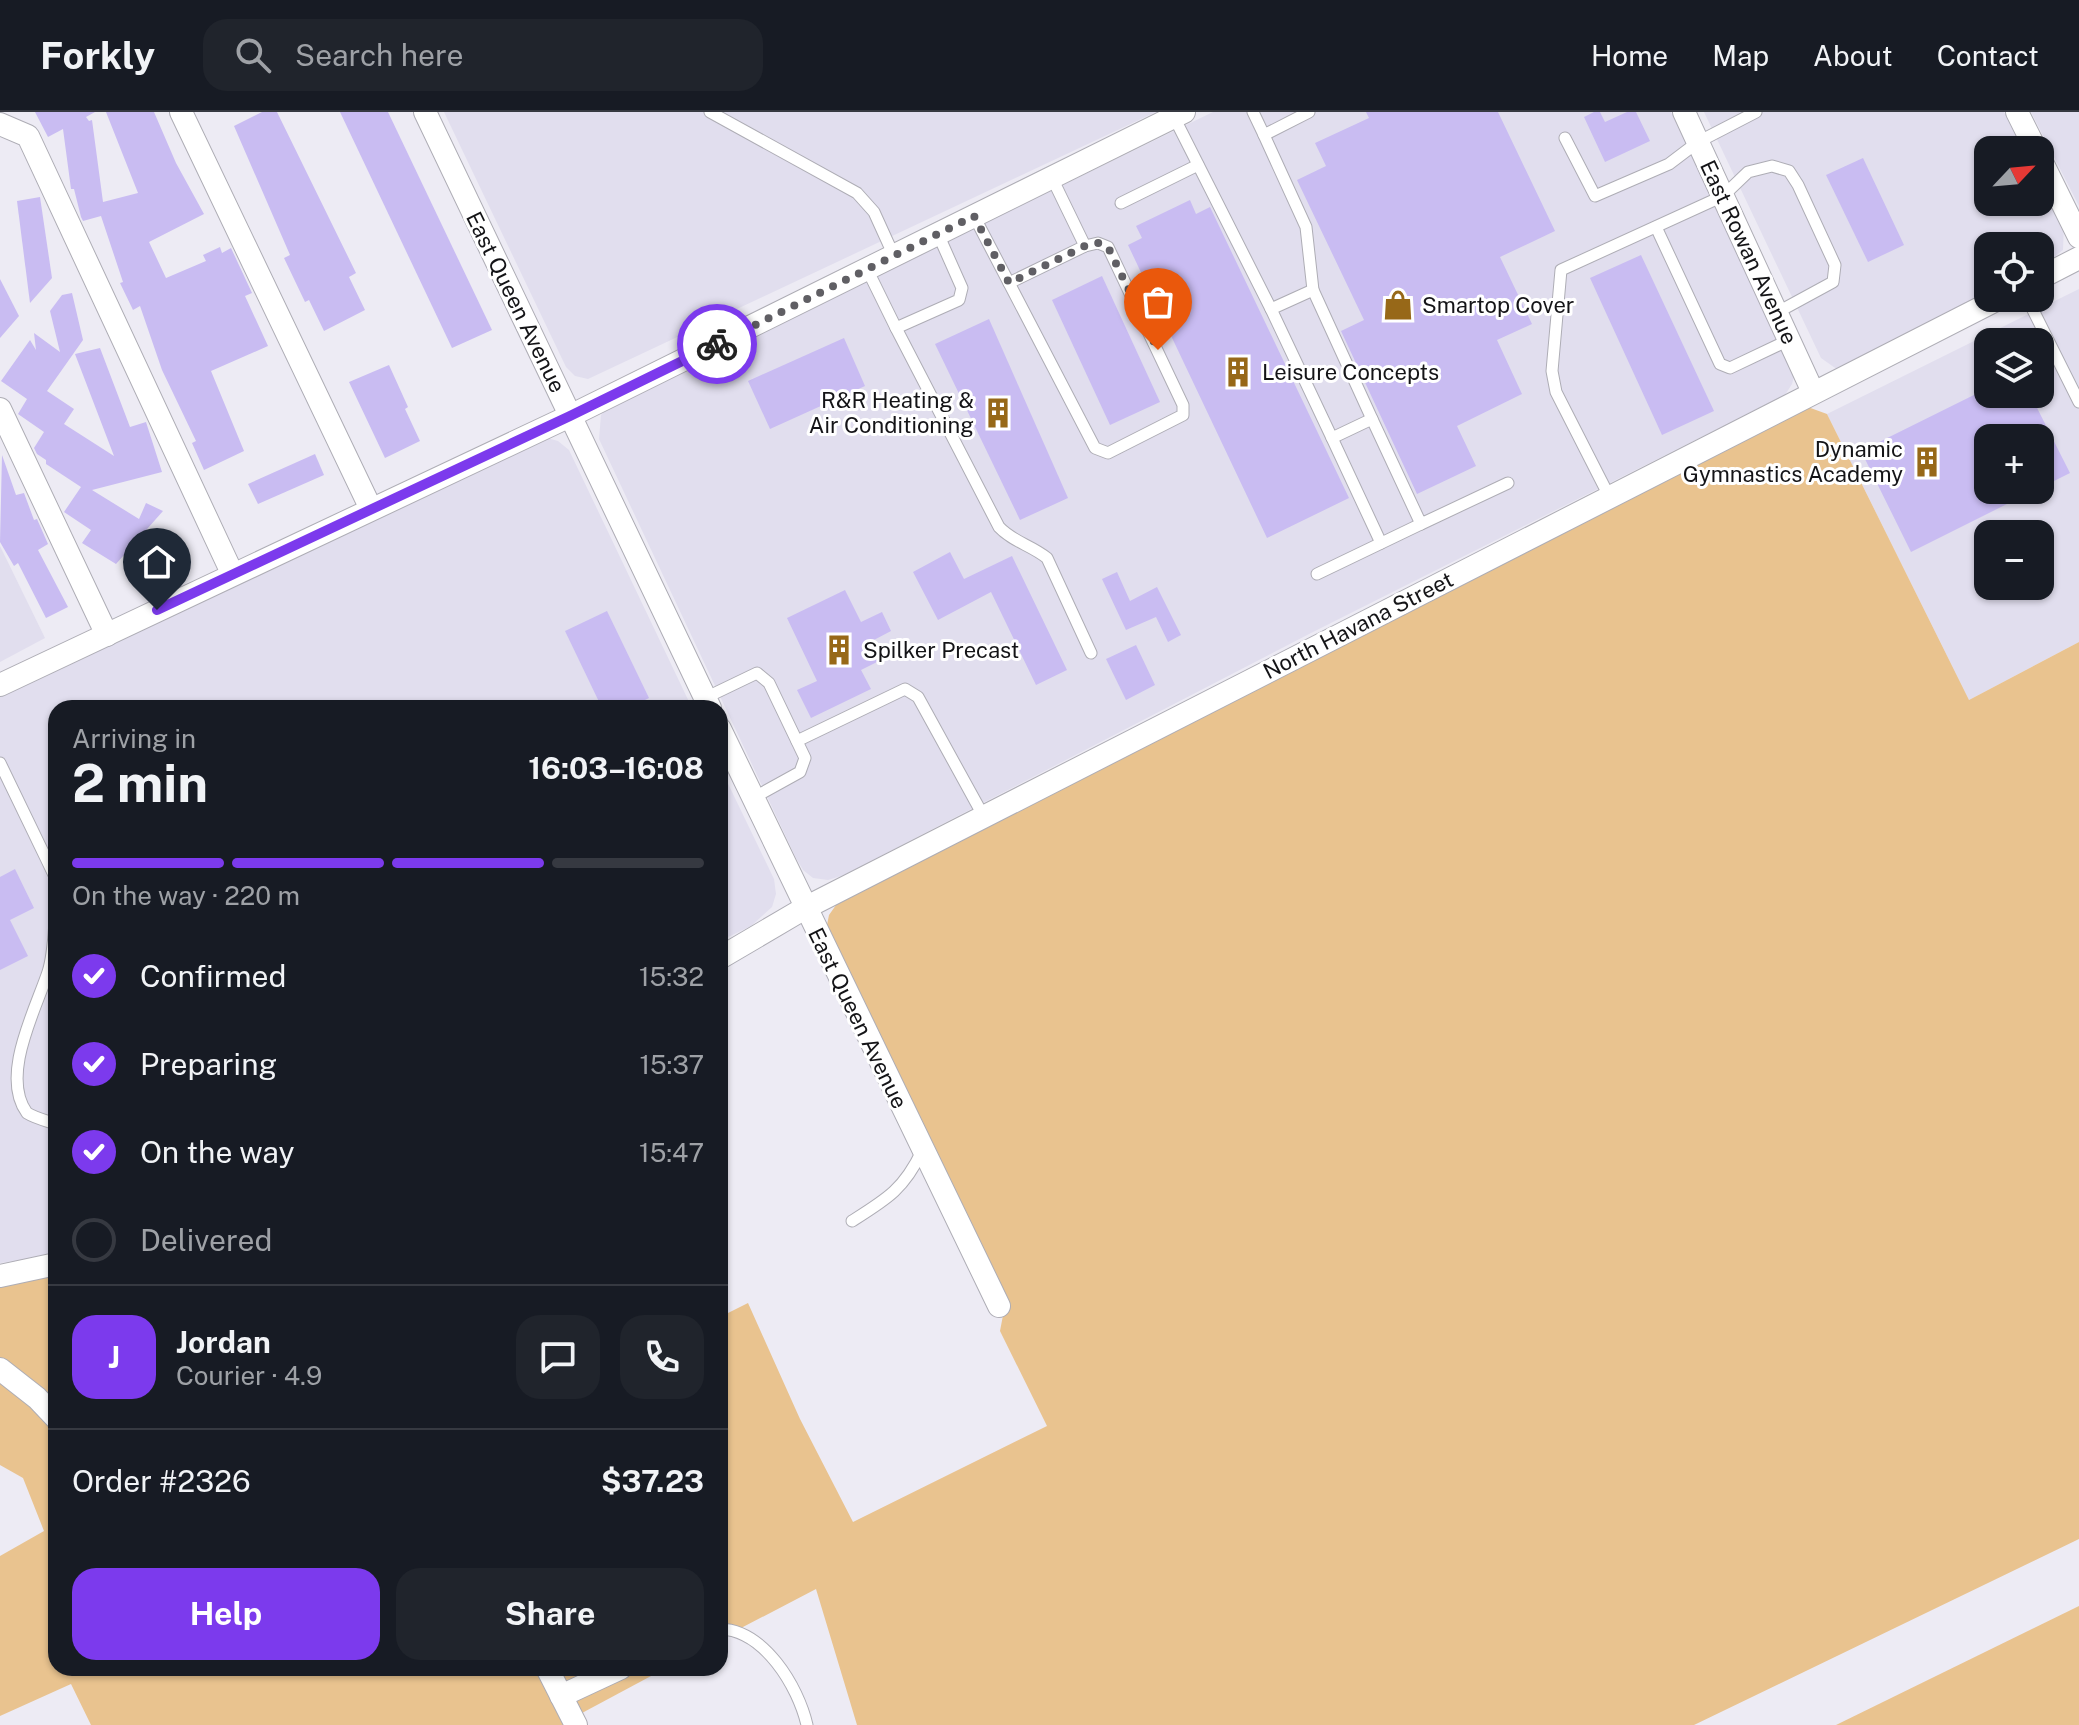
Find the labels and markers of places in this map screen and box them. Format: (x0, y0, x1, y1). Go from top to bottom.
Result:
pin (1124, 268, 1192, 350)
shop icon: Smartop Cover (1381, 288, 1415, 322)
place label: Smartop Cover (1422, 292, 1574, 318)
building icon: Leisure Concepts (1221, 355, 1255, 389)
place label: Leisure Concepts (1262, 359, 1439, 385)
place label: R&R Heating & Air Conditioning (809, 387, 974, 438)
building icon: R&R Heating & Air Conditioning (981, 396, 1015, 430)
place label: Dynamic Gymnastics Academy (1683, 436, 1903, 487)
building icon: Dynamic Gymnastics Academy (1910, 445, 1944, 479)
pin (123, 528, 191, 610)
building icon: Spilker Precast (822, 633, 856, 667)
place label: Spilker Precast (863, 637, 1019, 663)

